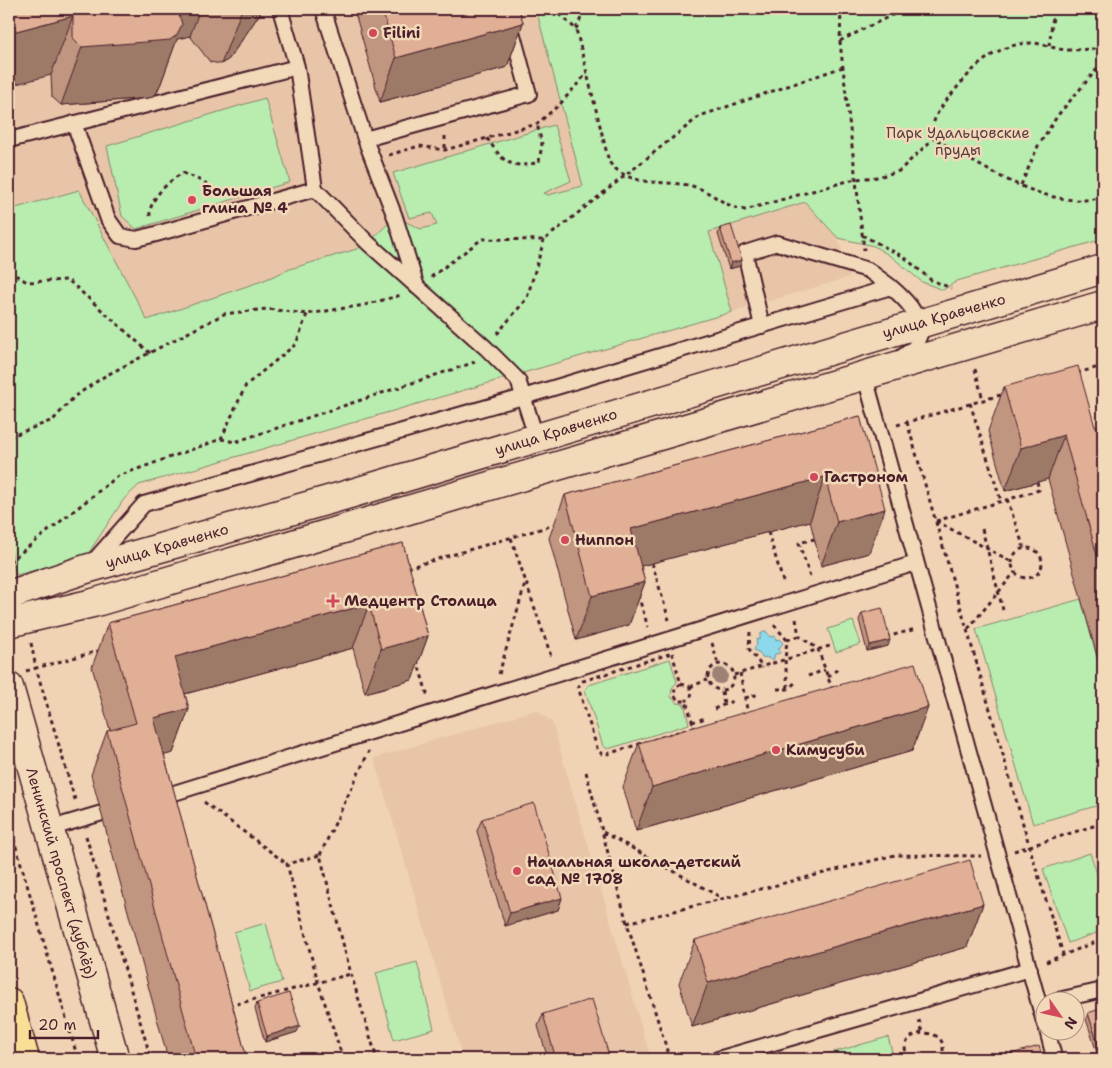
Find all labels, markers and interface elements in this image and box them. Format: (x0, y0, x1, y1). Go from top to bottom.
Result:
place label: Filini (383, 23, 420, 43)
marker: Filini (367, 27, 379, 39)
park label: Парк Удальцовские пруды (886, 123, 1030, 160)
place label: Большая глина № 4 (202, 181, 288, 218)
marker: Большая глина № 4 (186, 194, 198, 206)
street label: улица Кравченко (880, 289, 1008, 343)
street label: улица Кравченко (492, 404, 620, 460)
place label: Гастроном (824, 467, 909, 487)
marker: Гастроном (808, 471, 820, 483)
street label: улица Кравченко (103, 519, 231, 573)
place label: Ниппон (575, 530, 634, 550)
marker: Ниппон (559, 534, 571, 546)
place label: Медцентр Столица (344, 591, 497, 611)
marker: Медцентр Столица (326, 594, 340, 608)
place label: Кимусуби (786, 740, 865, 760)
marker: Кимусуби (770, 744, 782, 756)
street label: Ленинский проспект (дублёр) (21, 765, 101, 981)
place label: Начальная школа-детский сад № 1708 (527, 852, 741, 889)
marker: Начальная школа-детский сад № 1708 (511, 865, 523, 877)
north arrow (1034, 990, 1084, 1040)
scale bar (30, 1008, 98, 1040)
text: N (1060, 1014, 1081, 1033)
text: 20 m (38, 1015, 77, 1035)

